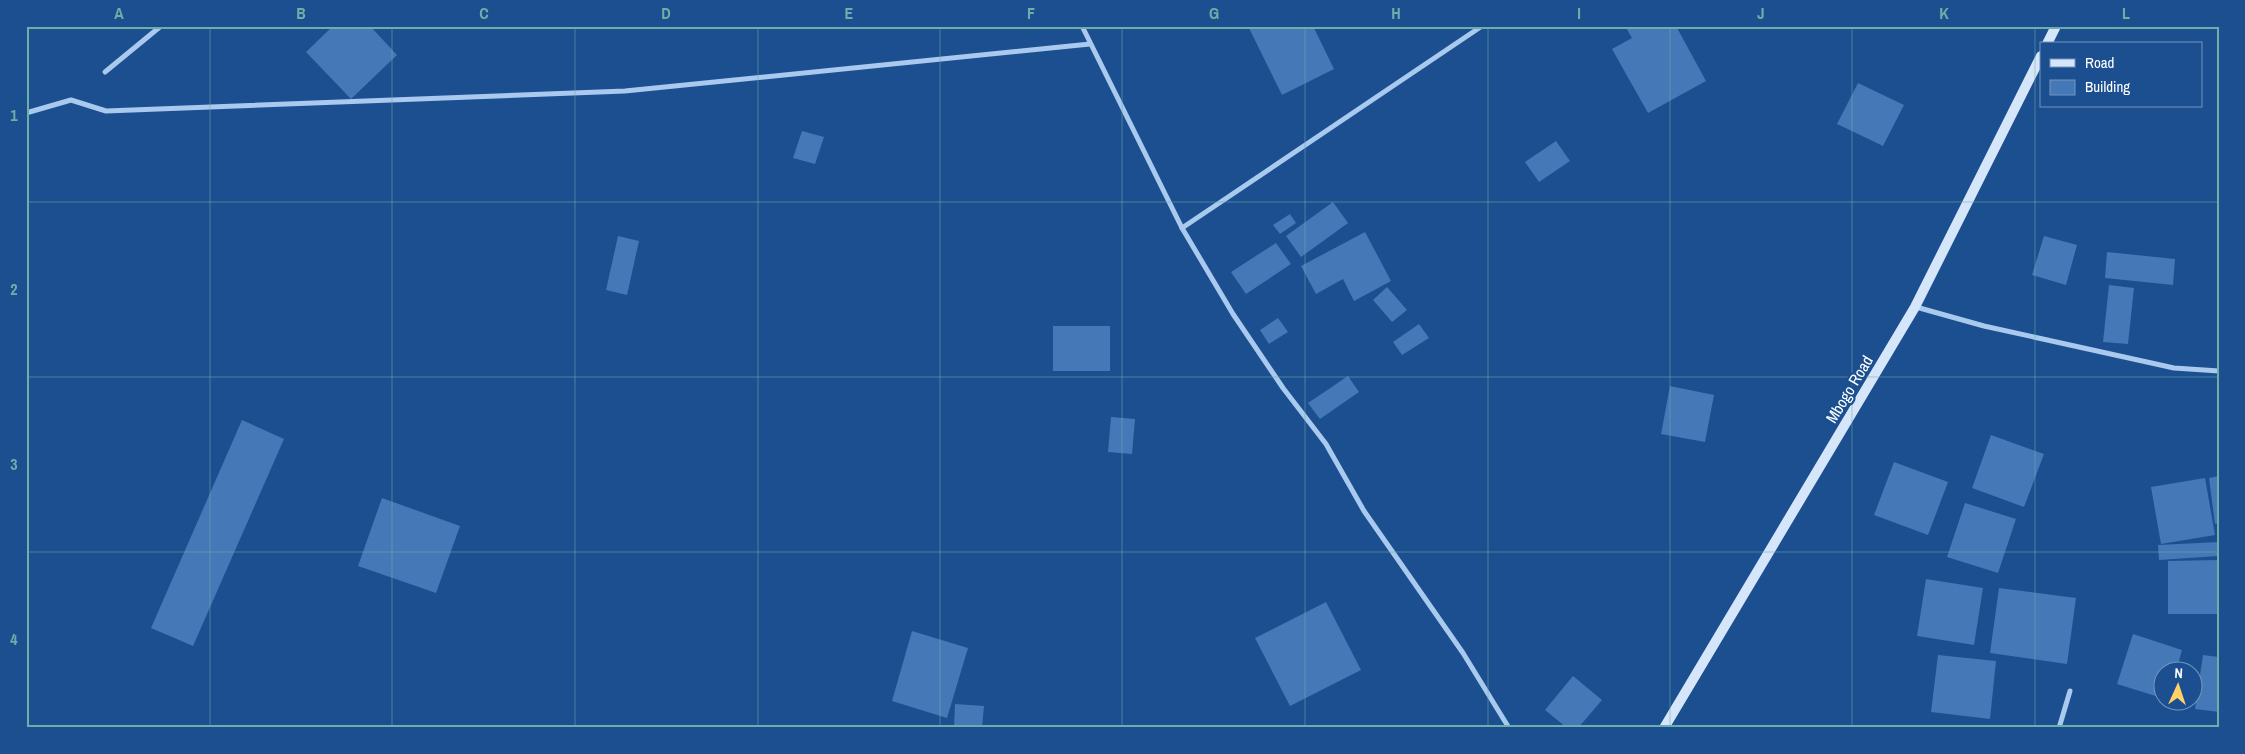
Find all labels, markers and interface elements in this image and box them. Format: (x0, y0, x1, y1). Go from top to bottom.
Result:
text: A (114, 2, 124, 24)
text: B (296, 2, 306, 24)
text: C (479, 2, 489, 24)
text: D (661, 2, 671, 24)
text: E (845, 2, 854, 24)
text: F (1027, 2, 1035, 24)
text: G (1209, 2, 1219, 24)
text: H (1391, 2, 1401, 24)
text: I (1577, 2, 1581, 24)
text: J (1757, 2, 1765, 24)
text: K (1939, 2, 1949, 24)
text: L (2122, 2, 2130, 24)
legend (2040, 42, 2202, 108)
text: Road (2085, 52, 2114, 73)
text: Building (2085, 76, 2130, 97)
text: 1 (10, 104, 18, 126)
text: 2 (10, 278, 18, 300)
street label: Mbogo Road (1820, 351, 1878, 427)
text: 3 (10, 453, 18, 475)
text: 4 (10, 628, 18, 650)
north arrow (2152, 662, 2202, 712)
text: N (2174, 664, 2183, 682)

